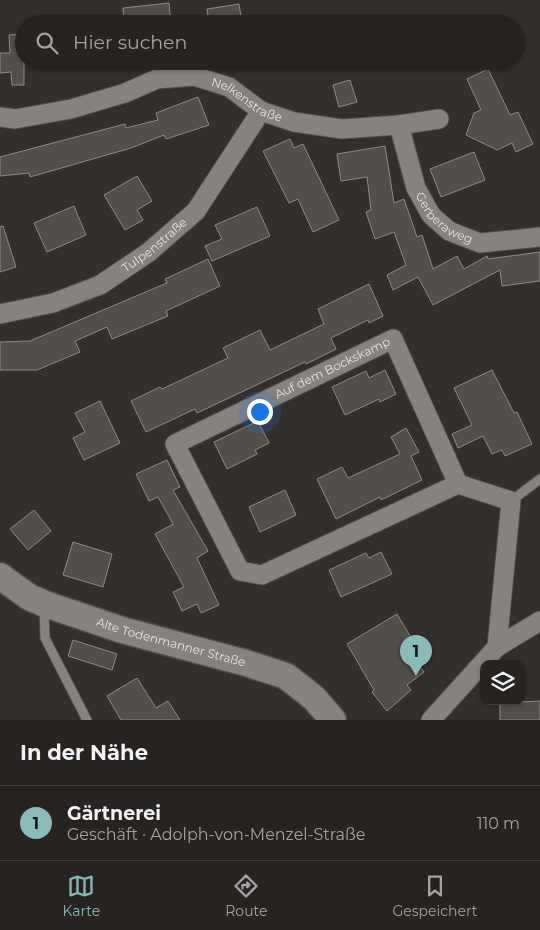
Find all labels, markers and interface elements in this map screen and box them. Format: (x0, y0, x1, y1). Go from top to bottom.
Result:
search box (15, 15, 525, 70)
icon: search (33, 29, 61, 57)
text: Hier suchen (73, 31, 187, 54)
street label: Nelkenstraße (210, 74, 284, 125)
street label: Gerberaweg (413, 189, 475, 246)
street label: Tulpenstraße (119, 214, 190, 275)
street label: Auf dem Bockskamp (272, 334, 392, 402)
your location (247, 399, 273, 425)
street label: Alte Todenmanner Straße (94, 614, 247, 670)
pin: 1 (400, 635, 432, 676)
map controls (480, 660, 525, 705)
button: layers (480, 660, 525, 705)
text: In der Nähe (20, 740, 148, 765)
text: Gärtnerei (67, 802, 161, 825)
text: 1 (33, 814, 39, 833)
text: 110 m (477, 814, 520, 833)
text: Geschäft · Adolph-von-Menzel-Straße (67, 825, 365, 844)
tab: Karte (63, 872, 100, 920)
tab: Route (225, 872, 267, 920)
tab: Gespeichert (392, 872, 477, 920)

